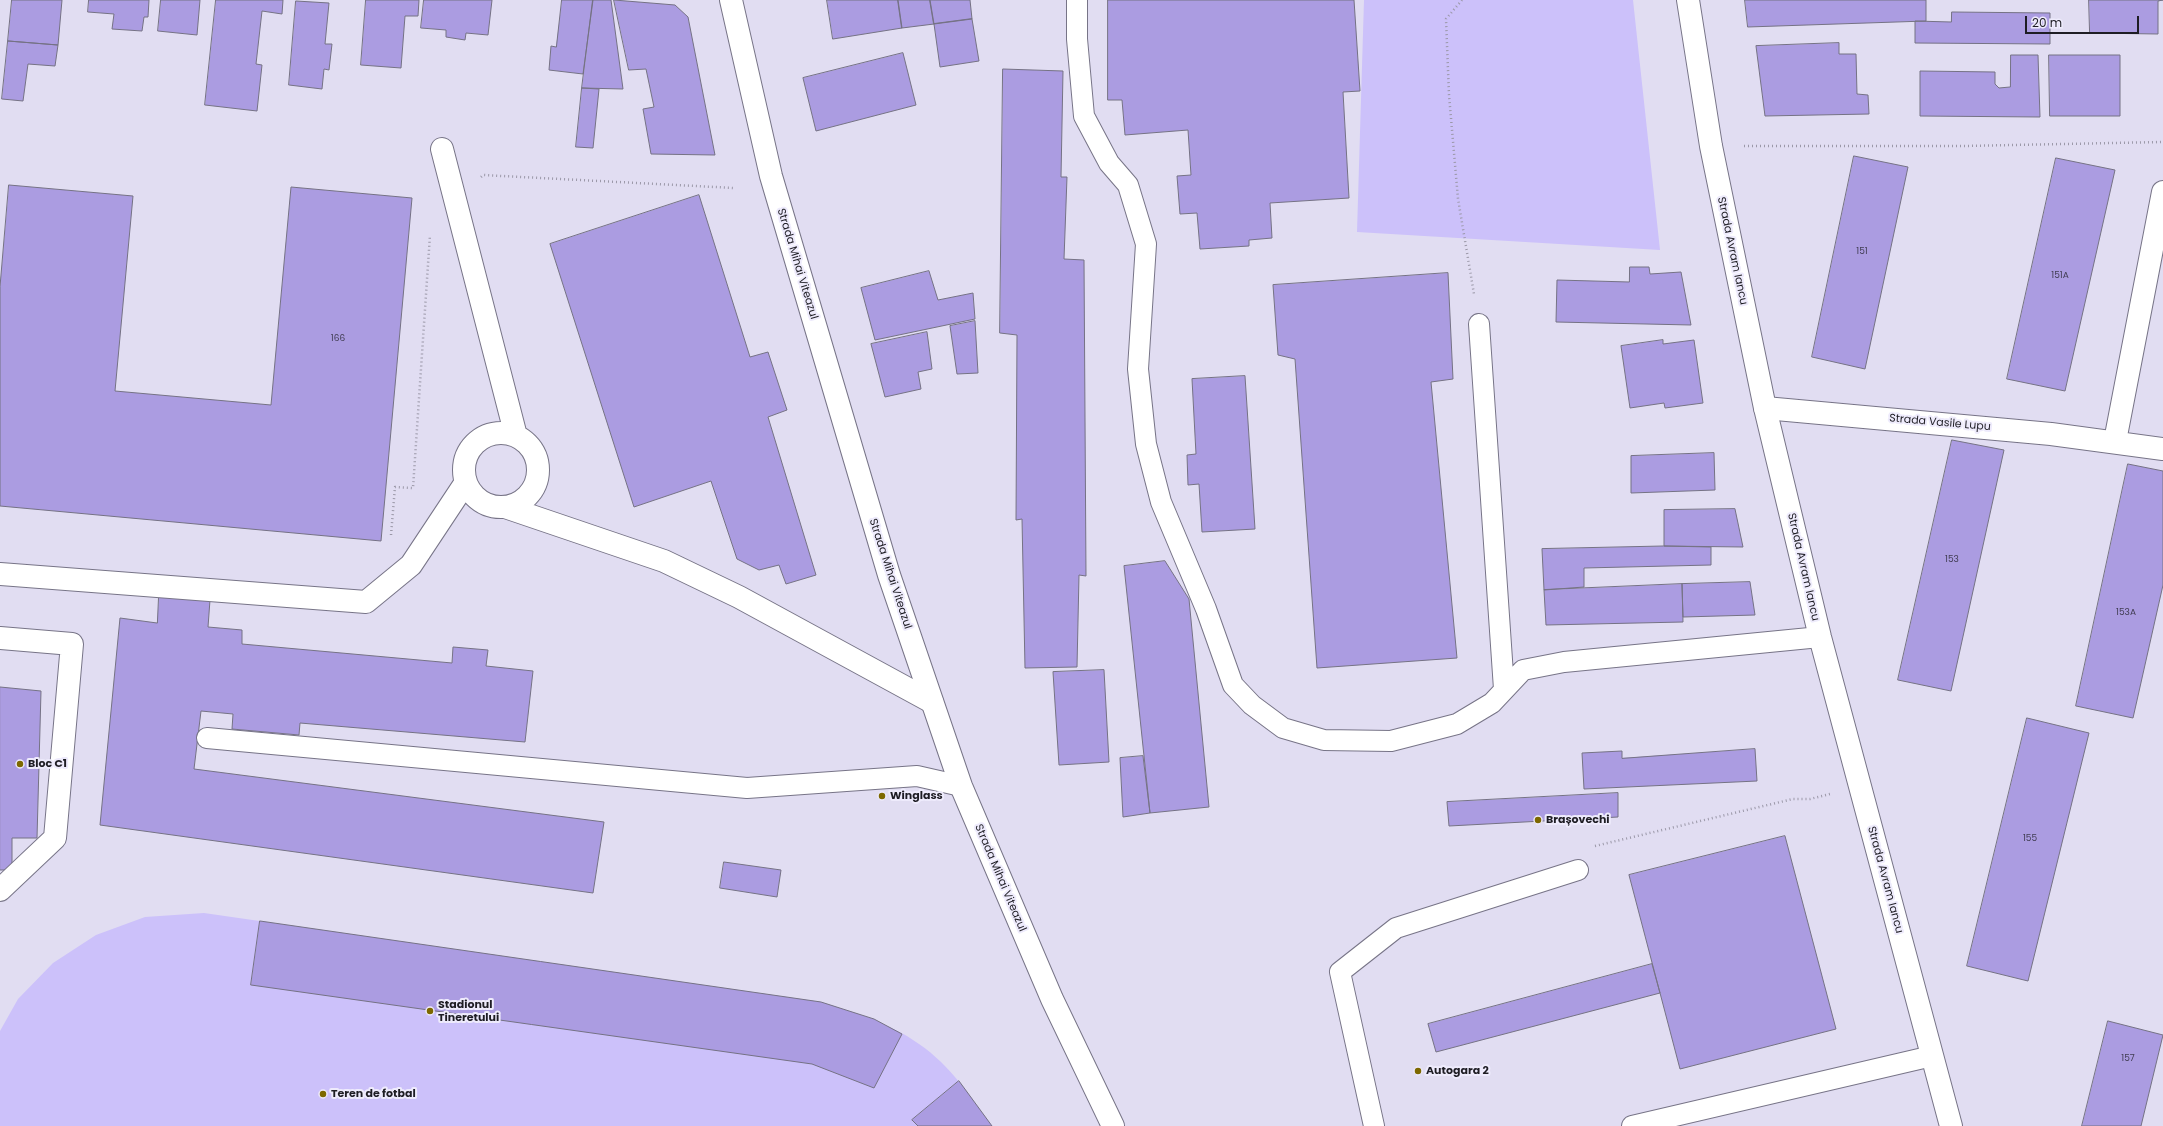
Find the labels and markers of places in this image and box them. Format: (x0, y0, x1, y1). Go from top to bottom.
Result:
place label: Bloc C1 (28, 757, 67, 771)
marker: Bloc C1 (15, 759, 25, 769)
place label: Winglass (890, 789, 943, 803)
marker: Winglass (877, 791, 887, 801)
place label: Brașovechi (1546, 813, 1610, 827)
marker: Brașovechi (1533, 815, 1543, 825)
place label: Stadionul Tineretului (438, 998, 499, 1024)
marker: Stadionul Tineretului (425, 1006, 435, 1016)
place label: Autogara 2 (1426, 1064, 1489, 1078)
marker: Autogara 2 (1413, 1066, 1423, 1076)
place label: Teren de fotbal (331, 1087, 416, 1101)
marker: Teren de fotbal (318, 1089, 328, 1099)

